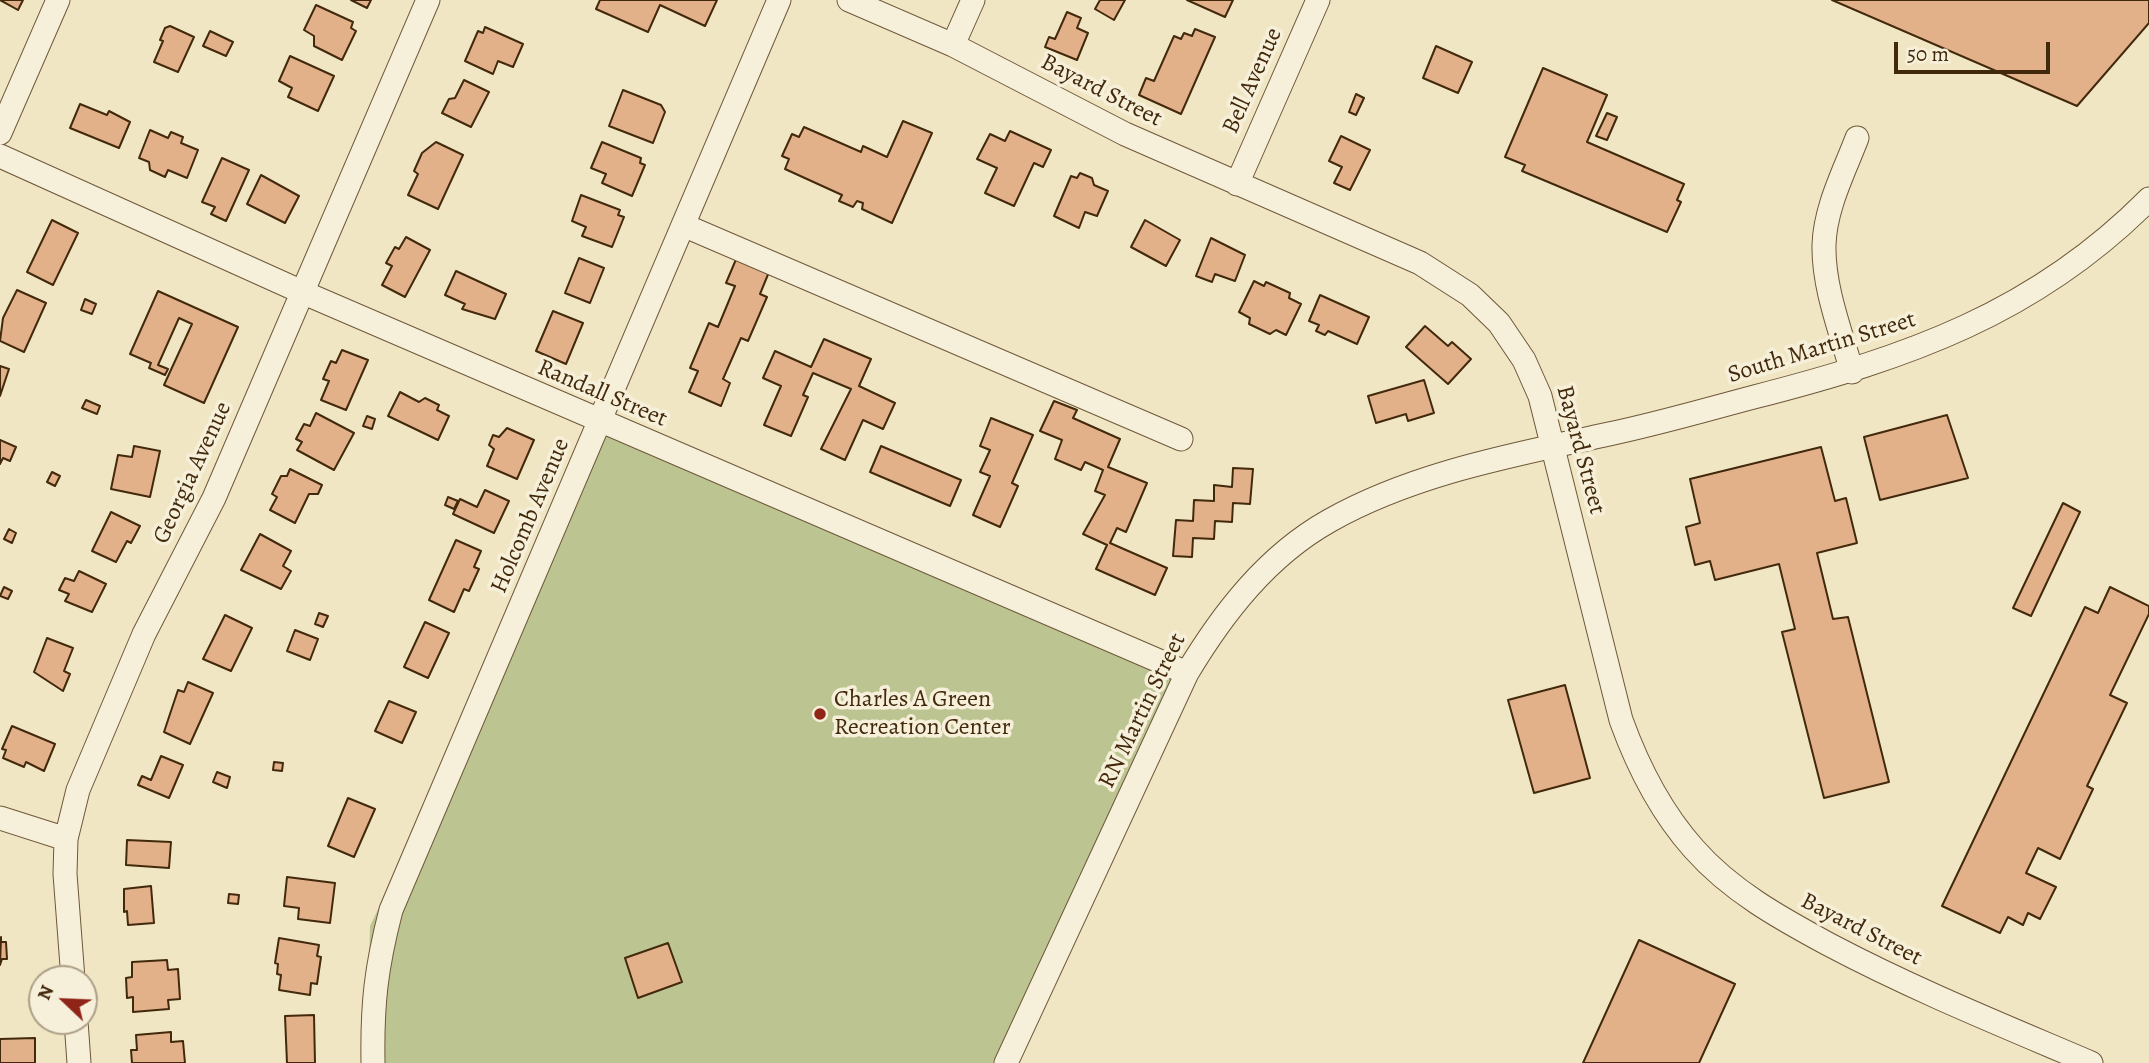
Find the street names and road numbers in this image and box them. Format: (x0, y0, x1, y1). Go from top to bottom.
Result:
street label: Bell Avenue (1217, 24, 1289, 138)
street label: Bayard Street (1036, 48, 1166, 134)
street label: South Martin Street (1725, 306, 1919, 390)
street label: Randall Street (533, 354, 671, 434)
street label: Bayard Street (1549, 382, 1611, 518)
street label: Georgia Avenue (147, 397, 239, 549)
street label: Holcomb Avenue (485, 434, 577, 598)
street label: RN Martin Street (1093, 629, 1193, 793)
street label: Bayard Street (1796, 887, 1926, 973)

